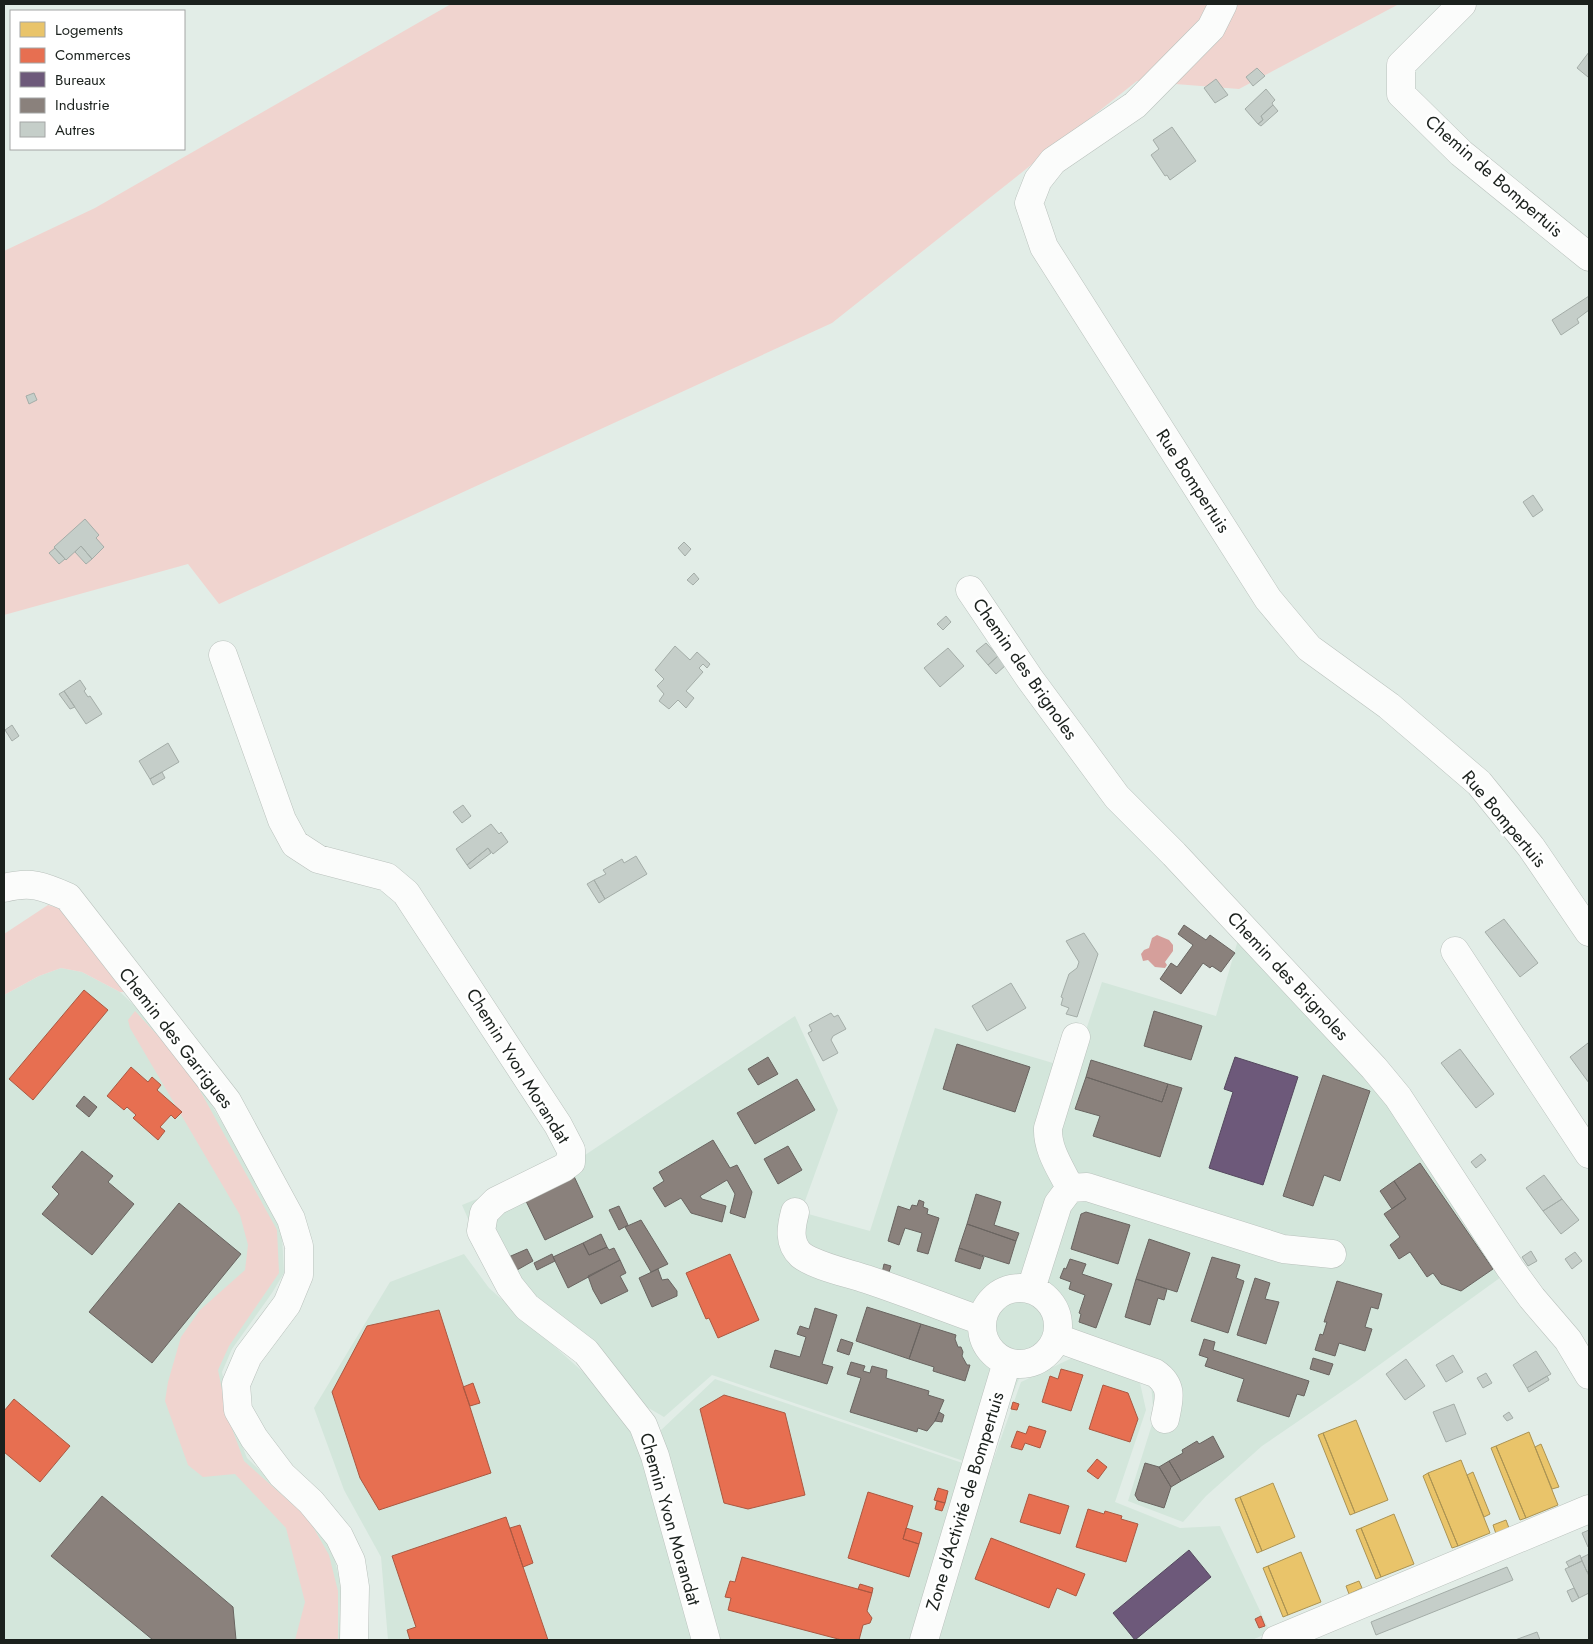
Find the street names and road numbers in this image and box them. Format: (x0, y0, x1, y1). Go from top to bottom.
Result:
street label: Chemin de Bompertuis (1419, 109, 1569, 243)
street label: Rue Bompertuis (1150, 424, 1236, 538)
street label: Chemin des Brignoles (966, 593, 1084, 745)
street label: Rue Bompertuis (1456, 765, 1552, 873)
street label: Chemin des Brignoles (1221, 906, 1355, 1046)
street label: Chemin des Garrigues (113, 962, 239, 1114)
street label: Chemin Yvon Morandat (460, 983, 577, 1149)
street label: Zone d'Activité de Bompertuis (919, 1389, 1011, 1613)
street label: Chemin Yvon Morandat (633, 1430, 707, 1609)

